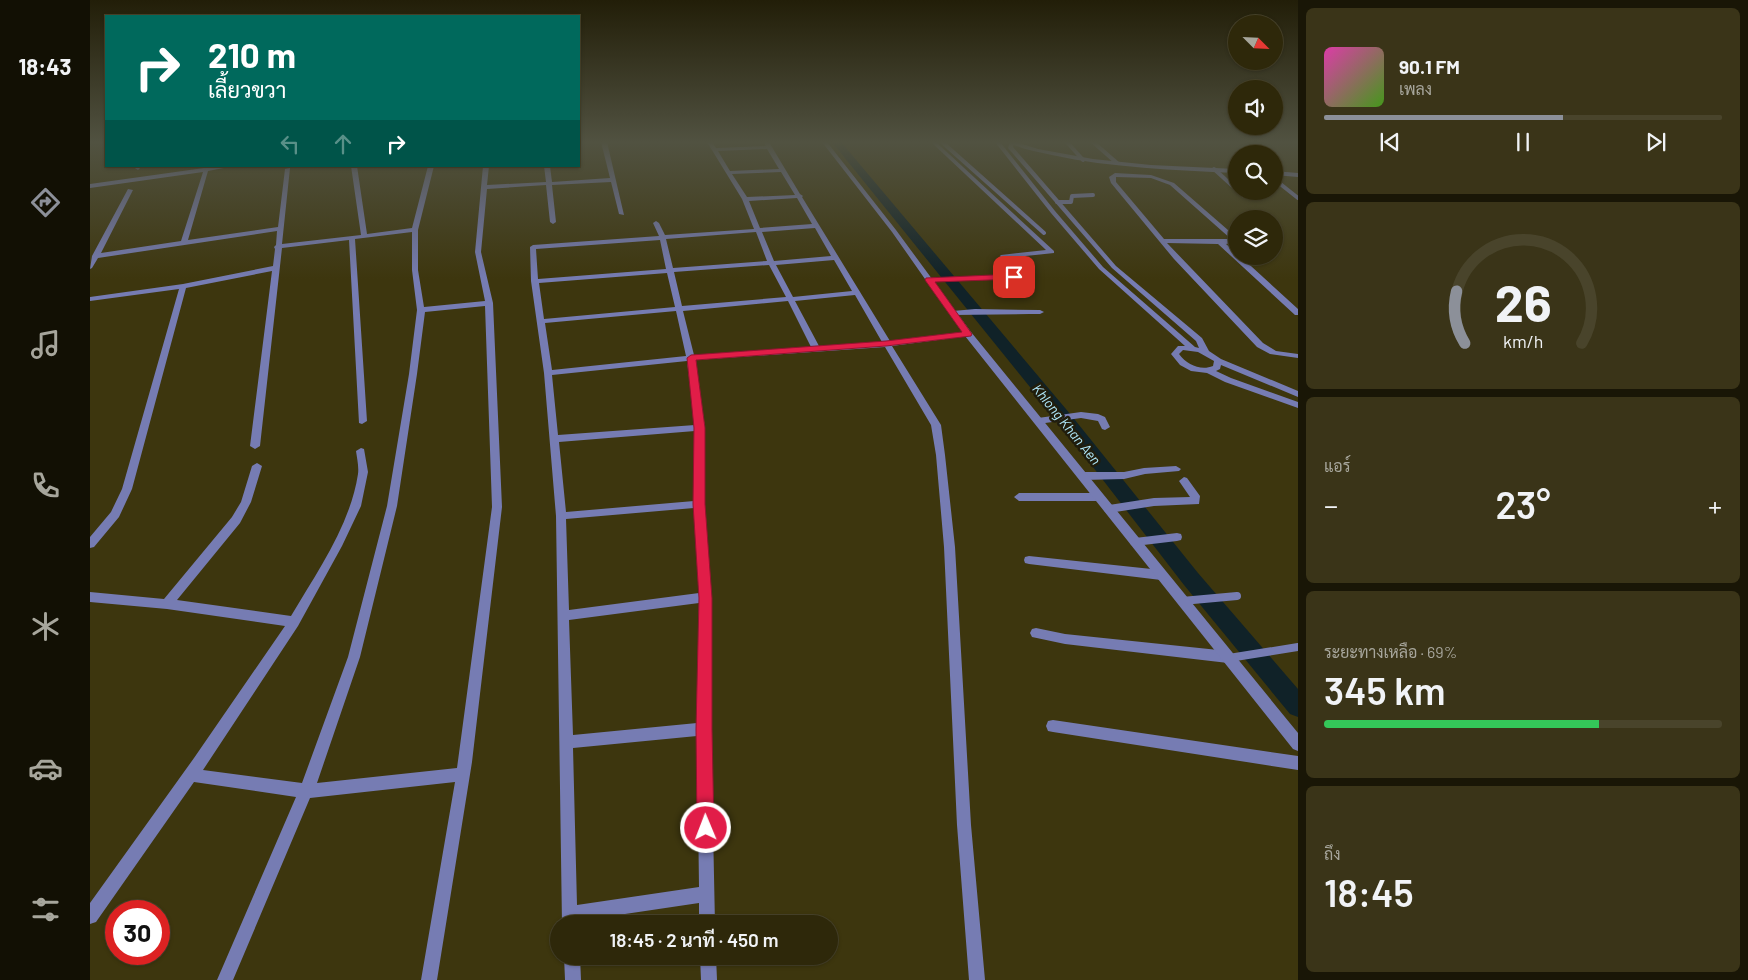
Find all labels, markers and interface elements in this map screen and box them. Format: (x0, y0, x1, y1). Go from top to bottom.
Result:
north arrow (1228, 15, 1282, 70)
map controls (1228, 15, 1283, 265)
text: 210 m (208, 33, 296, 75)
icon: right (125, 35, 190, 100)
text: 18:43 (19, 53, 71, 79)
text: 90.1 FM (1399, 55, 1460, 78)
text: เลี้ยวขวา (208, 76, 286, 102)
text: เพลง (1399, 79, 1432, 98)
button: sound (1228, 80, 1283, 135)
icon: previous (1376, 128, 1404, 156)
icon: pause (1509, 128, 1537, 156)
icon: next (1642, 128, 1670, 156)
icon: left (276, 130, 304, 158)
icon: ahead (329, 130, 357, 158)
icon: right (382, 130, 410, 158)
button: search (1228, 145, 1283, 200)
icon: directions (28, 185, 63, 220)
button: layers (1228, 210, 1283, 265)
pin (993, 256, 1035, 298)
icon: arrive (1000, 263, 1028, 291)
text: 26 (1494, 270, 1552, 332)
icon: music (28, 327, 63, 362)
text: km/h (1503, 330, 1543, 352)
water label: Khlong Khan Aen (1029, 380, 1105, 468)
text: แอร์ (1324, 456, 1350, 475)
icon: phone (28, 468, 63, 503)
text: 23° (1495, 481, 1551, 527)
text: − (1324, 488, 1338, 522)
text: + (1708, 488, 1722, 522)
icon: climate (28, 609, 63, 644)
text: ระยะทางเหลือ · 69% (1324, 642, 1457, 661)
text: 345 km (1324, 667, 1446, 713)
icon: car (28, 751, 63, 786)
position arrow (679, 801, 731, 853)
text: ถึง (1324, 844, 1341, 863)
text: 18:45 (1324, 869, 1414, 915)
icon: filters (28, 892, 63, 927)
speed limit sign: 30 (105, 900, 170, 965)
text: 18:45 · 2 นาที · 450 m (610, 928, 778, 951)

